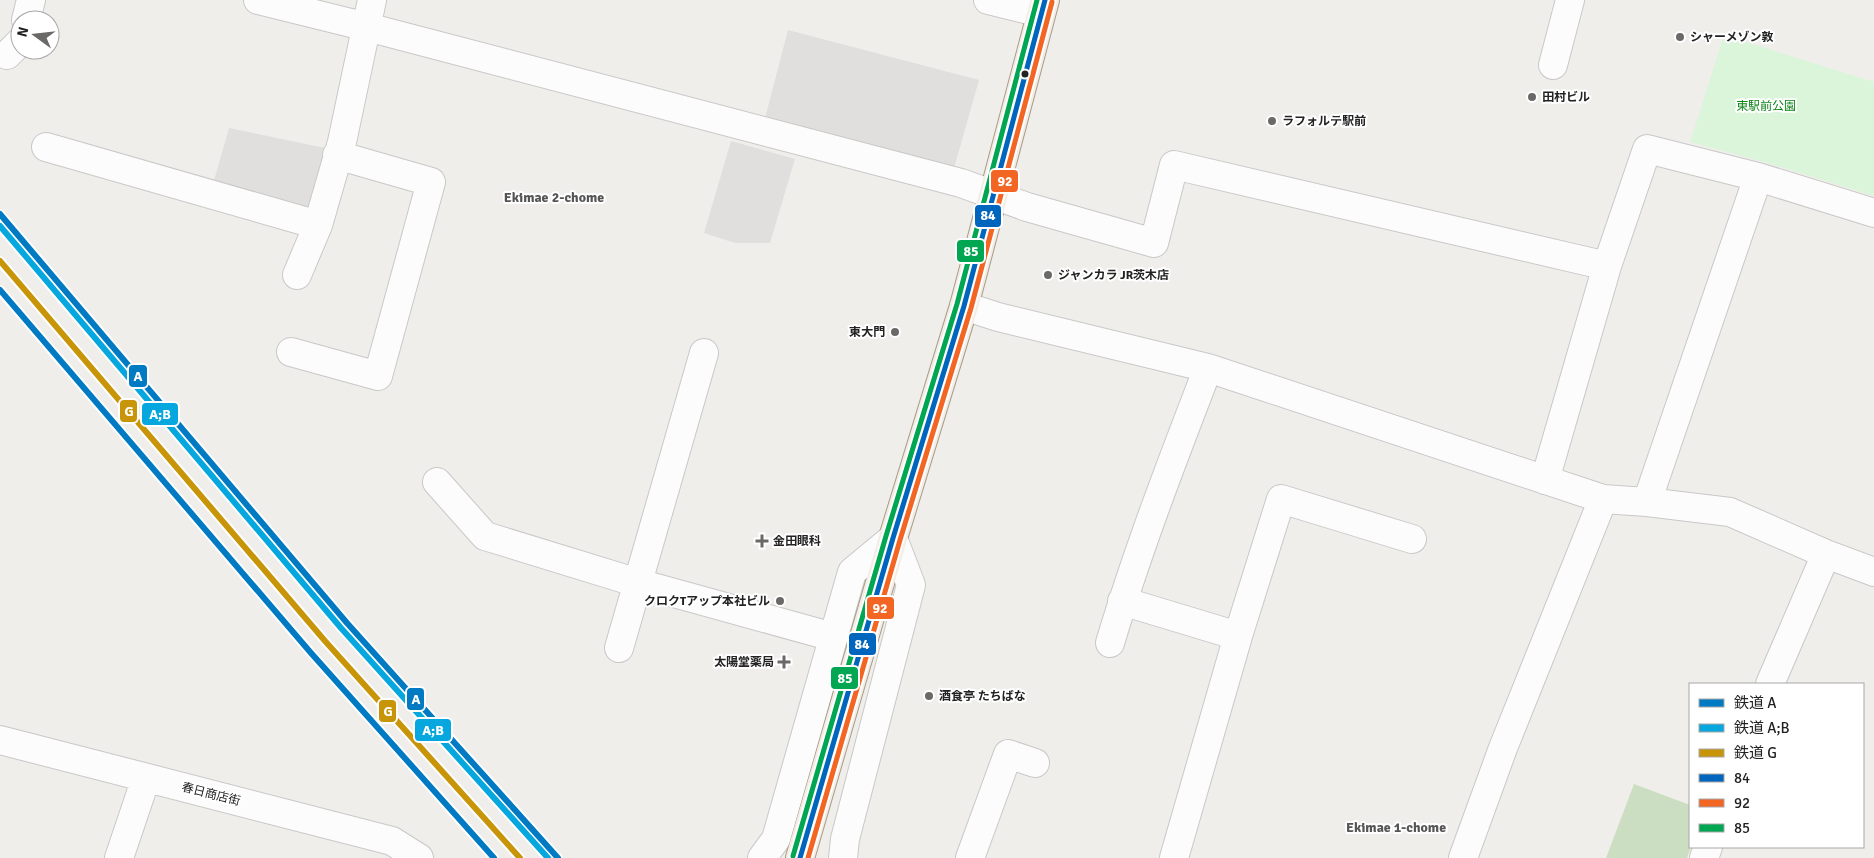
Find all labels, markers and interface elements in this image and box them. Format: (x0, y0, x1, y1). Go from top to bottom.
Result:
north arrow (10, 10, 60, 60)
text: N (13, 25, 32, 39)
place label: シャーメゾン敦 (1690, 30, 1774, 45)
marker: シャーメゾン敦 (1674, 31, 1686, 43)
unlabelled marker (1020, 69, 1030, 79)
place label: 田村ビル (1542, 90, 1590, 105)
marker: 田村ビル (1526, 91, 1538, 103)
park label: 東駅前公園 (1736, 99, 1796, 114)
place label: ラフォルテ駅前 (1282, 114, 1366, 129)
marker: ラフォルテ駅前 (1266, 115, 1278, 127)
line badge: 92 (990, 169, 1019, 193)
text: 92 (997, 173, 1013, 190)
district label: Ekimae 2-chome (504, 189, 604, 206)
line badge: 84 (974, 204, 1002, 228)
text: 84 (980, 207, 996, 224)
line badge: 85 (956, 239, 985, 263)
text: 85 (963, 243, 979, 260)
place label: ジャンカラ JR茨木店 (1058, 268, 1169, 283)
marker: ジャンカラ JR茨木店 (1042, 269, 1054, 281)
place label: 東大門 (849, 325, 885, 340)
marker: 東大門 (889, 326, 901, 338)
line badge: A (128, 364, 148, 388)
text: A (134, 368, 143, 385)
line badge: G (119, 399, 138, 423)
line badge: A;B (141, 402, 179, 426)
text: G (124, 403, 134, 420)
text: A;B (149, 406, 171, 423)
marker: 金田眼科 (755, 534, 769, 548)
place label: 金田眼科 (773, 534, 821, 549)
place label: クロクTアップ本社ビル (644, 594, 770, 609)
marker: クロクTアップ本社ビル (774, 595, 786, 607)
line badge: 92 (866, 596, 895, 620)
text: 92 (872, 600, 888, 617)
line badge: 84 (848, 632, 877, 656)
text: 84 (854, 636, 870, 653)
place label: 太陽堂薬局 (714, 655, 774, 670)
marker: 太陽堂薬局 (778, 656, 790, 668)
line badge: 85 (830, 666, 859, 690)
text: 85 (837, 670, 853, 687)
legend (1689, 683, 1864, 848)
line badge: A (406, 687, 425, 711)
place label: 酒食亭 たちばな (939, 689, 1026, 704)
marker: 酒食亭 たちばな (923, 690, 935, 702)
text: A (412, 691, 421, 708)
text: 鉄道 A (1734, 694, 1776, 712)
line badge: G (378, 699, 397, 723)
text: G (383, 703, 393, 720)
line badge: A;B (414, 718, 452, 742)
text: 鉄道 A;B (1734, 719, 1790, 737)
text: A;B (422, 722, 444, 739)
text: 鉄道 G (1734, 744, 1777, 762)
text: 84 (1734, 769, 1750, 787)
street label: 春日商店街 (180, 780, 242, 809)
text: 92 (1734, 794, 1750, 812)
district label: Ekimae 1-chome (1346, 819, 1446, 836)
text: 85 (1734, 819, 1750, 837)

